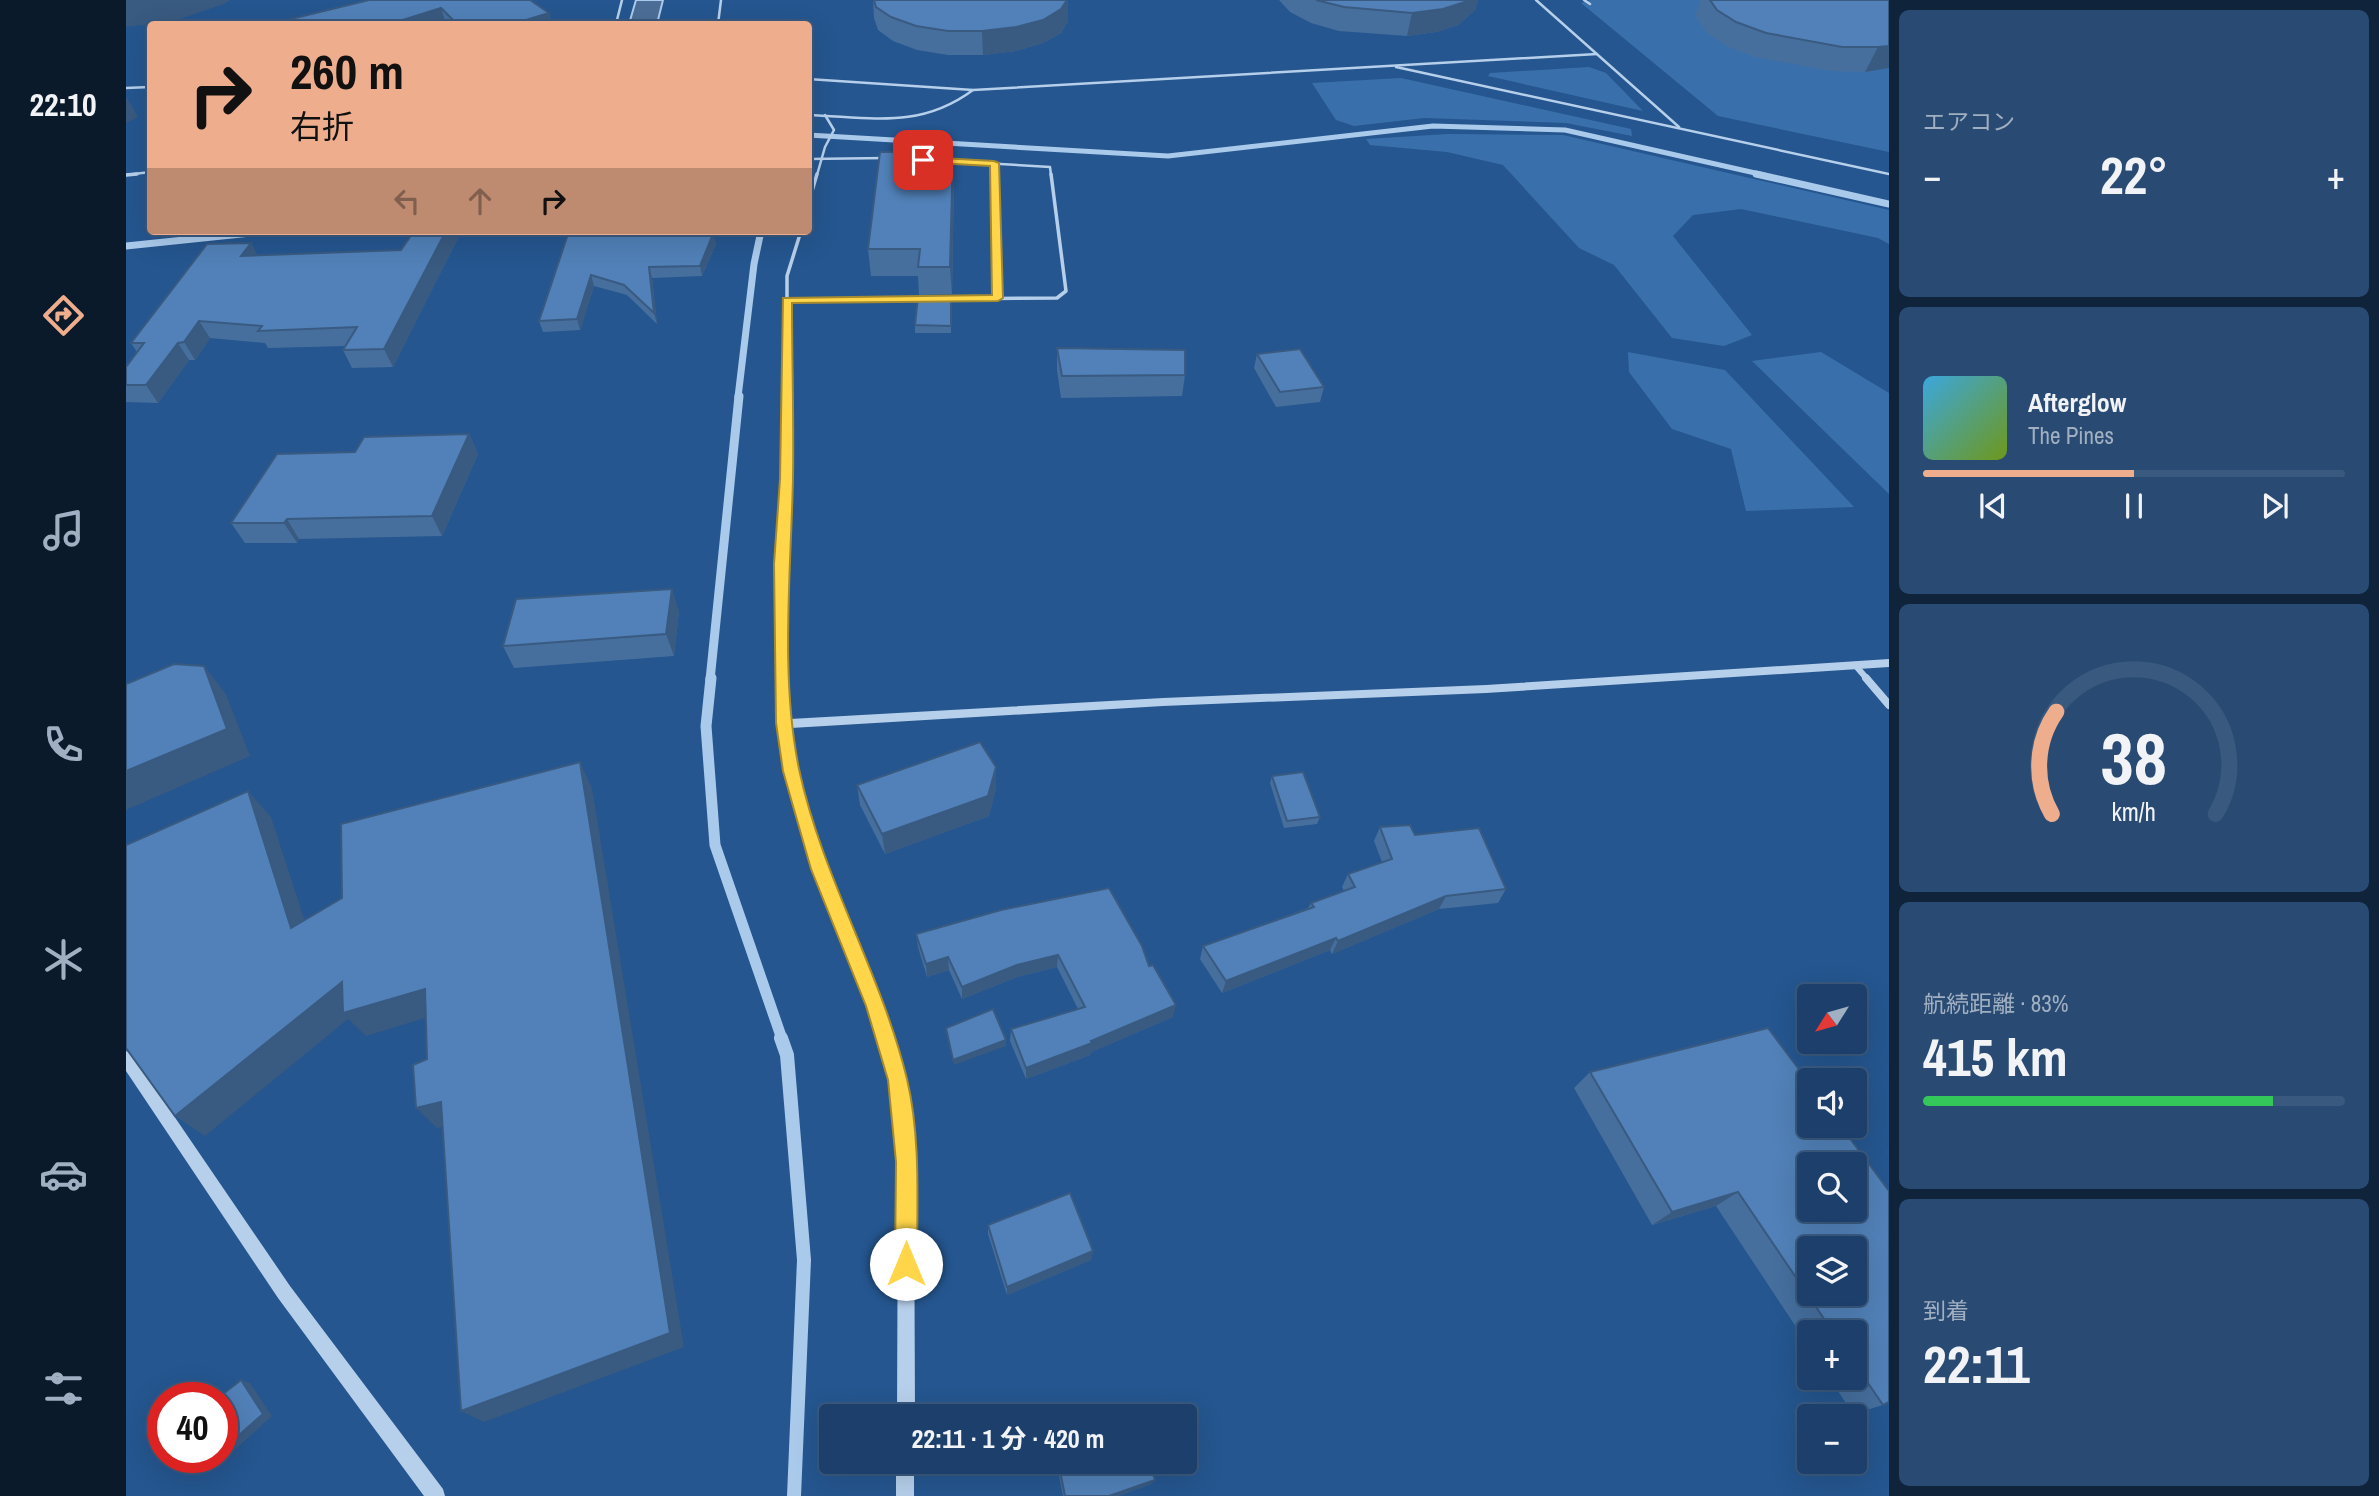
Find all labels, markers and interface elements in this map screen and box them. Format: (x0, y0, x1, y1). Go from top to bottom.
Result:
text: 260 m (290, 38, 404, 104)
icon: right (175, 49, 266, 140)
text: 22:10 (29, 83, 97, 126)
text: 右折 (290, 105, 354, 148)
text: エアコン (1923, 106, 2015, 137)
pin (893, 130, 953, 190)
text: 22° (2100, 140, 2168, 210)
icon: arrive (904, 141, 942, 179)
text: − (1923, 150, 1941, 201)
text: + (2327, 150, 2345, 201)
icon: left (388, 182, 426, 220)
icon: ahead (461, 182, 499, 220)
icon: right (534, 182, 572, 220)
icon: directions (39, 291, 88, 340)
text: Afterglow (2028, 385, 2126, 420)
text: The Pines (2028, 420, 2114, 451)
icon: previous (1974, 487, 2012, 525)
icon: pause (2115, 487, 2153, 525)
icon: next (2256, 487, 2294, 525)
icon: music (39, 506, 88, 555)
text: 38 (2101, 709, 2167, 807)
icon: phone (39, 720, 88, 769)
text: km/h (2112, 795, 2156, 829)
icon: climate (39, 935, 88, 984)
north arrow (1797, 984, 1867, 1054)
map controls (1797, 984, 1867, 1474)
text: 航続距離 · 83% (1923, 988, 2068, 1019)
text: 415 km (1923, 1022, 2068, 1092)
button: sound (1797, 1068, 1867, 1138)
icon: car (39, 1150, 88, 1199)
button: search (1797, 1152, 1867, 1222)
position arrow (869, 1227, 943, 1301)
button: layers (1797, 1236, 1867, 1306)
text: 到着 (1923, 1295, 1969, 1326)
button: + (1797, 1320, 1867, 1390)
text: 22:11 (1923, 1329, 2030, 1399)
icon: filters (39, 1364, 88, 1413)
speed limit sign: 40 (147, 1382, 238, 1473)
button: − (1797, 1404, 1867, 1474)
text: 22:11 · 1 分 · 420 m (911, 1421, 1105, 1456)

